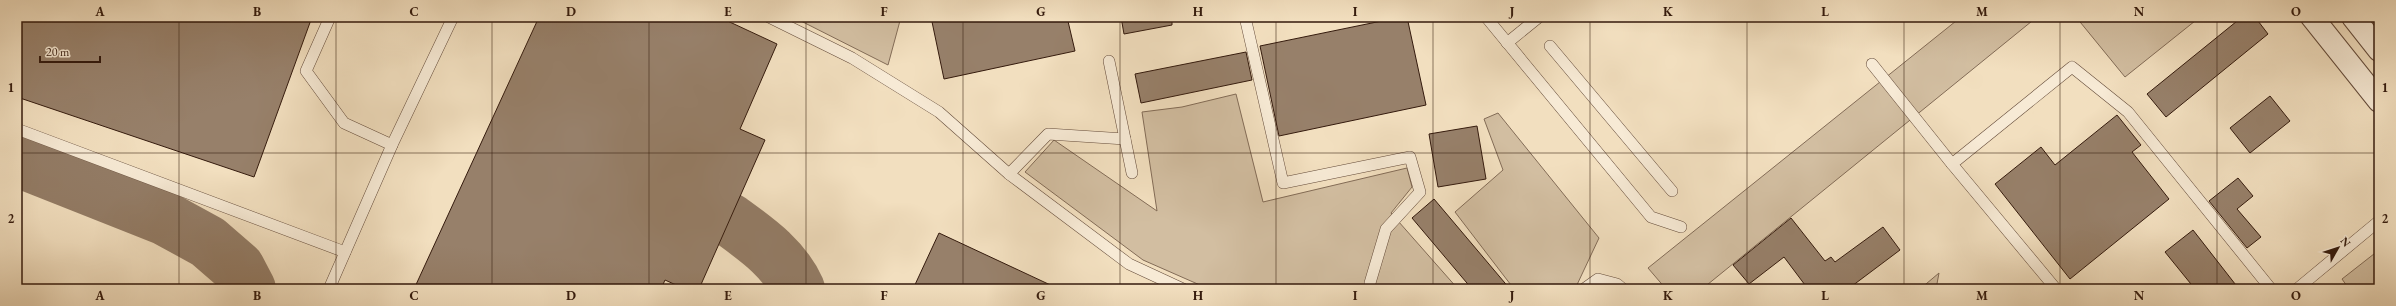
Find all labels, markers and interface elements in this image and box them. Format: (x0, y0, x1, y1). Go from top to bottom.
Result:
text: A (94, 3, 105, 20)
text: B (253, 3, 261, 20)
text: C (409, 3, 419, 20)
text: D (566, 3, 576, 20)
text: E (724, 3, 732, 20)
text: F (880, 3, 888, 20)
text: G (1036, 3, 1046, 20)
text: H (1193, 3, 1204, 20)
text: I (1353, 3, 1358, 20)
text: J (1508, 3, 1515, 20)
text: K (1663, 3, 1674, 20)
text: L (1821, 3, 1829, 20)
text: M (1976, 3, 1988, 20)
text: N (2134, 3, 2145, 20)
text: O (2291, 3, 2301, 20)
scale bar (40, 38, 100, 64)
text: 20 m (46, 44, 70, 60)
text: 1 (8, 79, 15, 96)
text: 1 (2382, 79, 2389, 96)
text: 2 (8, 210, 15, 227)
text: 2 (2382, 210, 2389, 227)
north arrow (2318, 228, 2358, 268)
text: N (2338, 234, 2354, 250)
text: A (94, 287, 105, 304)
text: B (253, 287, 261, 304)
text: C (409, 287, 419, 304)
text: D (566, 287, 576, 304)
text: E (724, 287, 732, 304)
text: F (880, 287, 888, 304)
text: G (1036, 287, 1046, 304)
text: H (1193, 287, 1204, 304)
text: I (1353, 287, 1358, 304)
text: J (1508, 287, 1515, 304)
text: K (1663, 287, 1674, 304)
text: L (1821, 287, 1829, 304)
text: M (1976, 287, 1988, 304)
text: N (2134, 287, 2145, 304)
text: O (2291, 287, 2301, 304)

